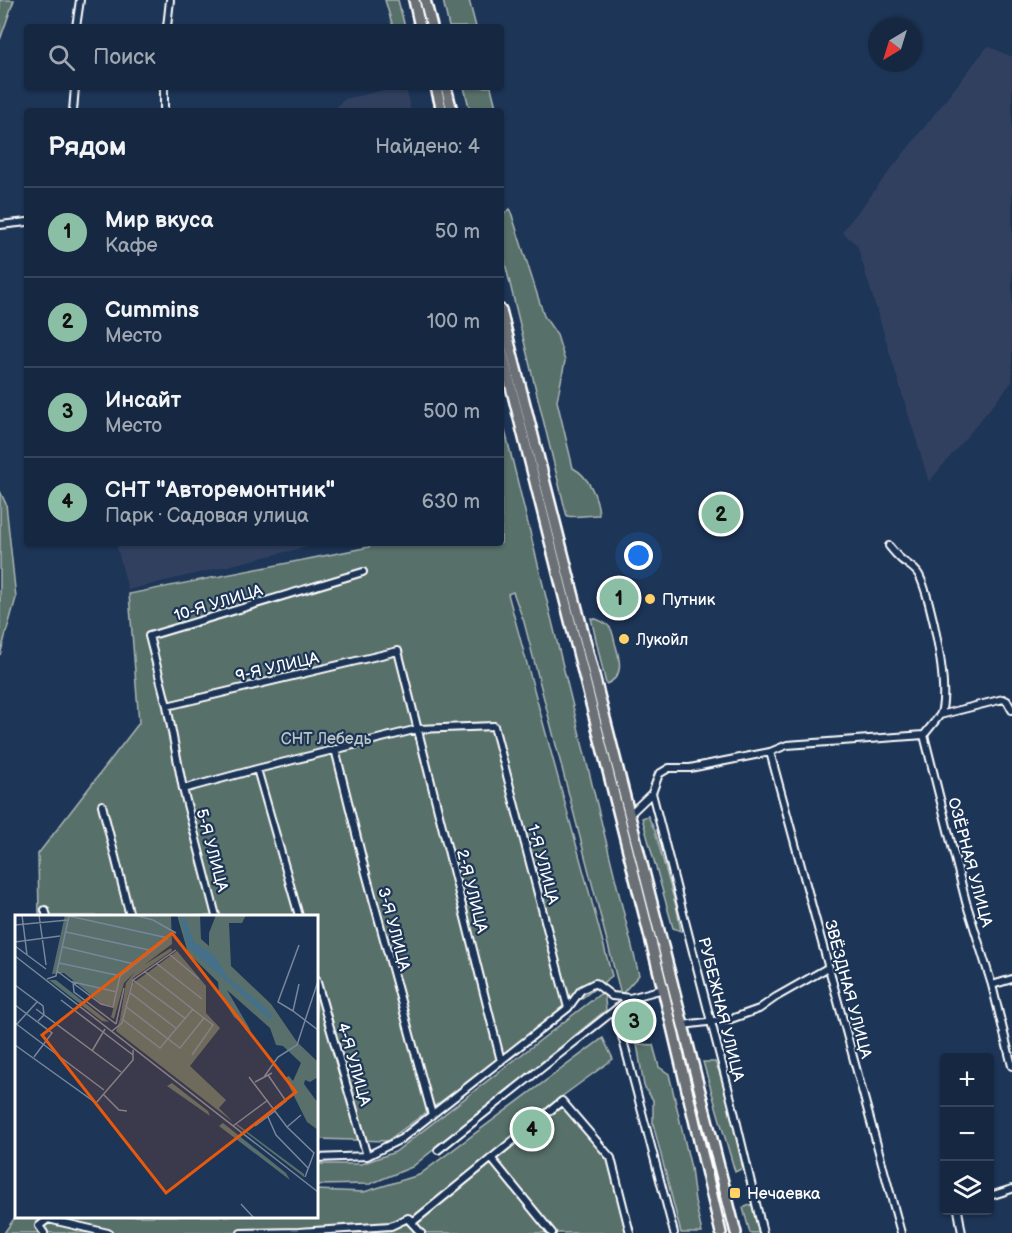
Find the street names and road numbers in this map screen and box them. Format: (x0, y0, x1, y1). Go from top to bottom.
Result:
street label: 10-Я УЛИЦА (172, 581, 265, 626)
street label: 9-Я УЛИЦА (234, 649, 321, 686)
street label: ОЗЁРНАЯ УЛИЦА (943, 795, 997, 930)
street label: 5-Я УЛИЦА (191, 807, 232, 894)
street label: 1-Я УЛИЦА (523, 822, 562, 907)
street label: 2-Я УЛИЦА (452, 848, 491, 935)
street label: 3-Я УЛИЦА (373, 886, 414, 974)
street label: ЗВЁЗДНАЯ УЛИЦА (820, 918, 876, 1061)
street label: РУБЕЖНАЯ УЛИЦА (693, 935, 748, 1084)
street label: 4-Я УЛИЦА (333, 1021, 375, 1108)

